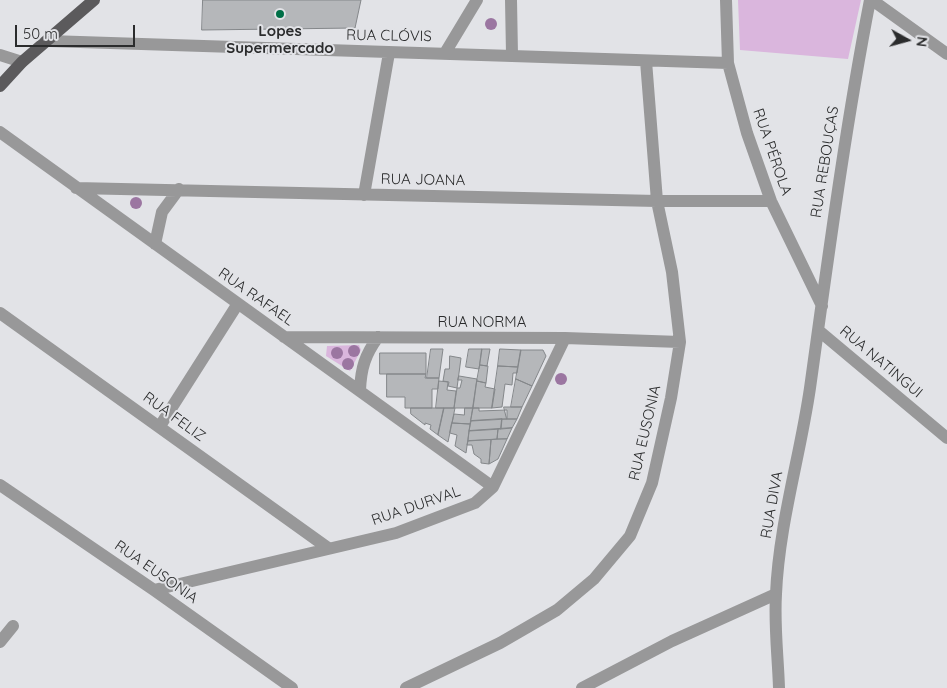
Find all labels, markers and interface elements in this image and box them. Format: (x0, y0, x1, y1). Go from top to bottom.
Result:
marker: Lopes Supermercado (274, 8, 286, 20)
scale bar (18, 15, 138, 47)
north arrow (882, 15, 932, 65)
place label: Lopes Supermercado (226, 22, 334, 57)
text: 50 m (23, 24, 58, 43)
street label: RUA CLÓVIS (346, 26, 432, 46)
text: N (912, 36, 931, 48)
street label: RUA REBOUÇAS (807, 105, 843, 219)
street label: RUA PÉROLA (749, 106, 795, 198)
street label: RUA JOANA (381, 170, 465, 190)
street label: RUA RAFAEL (215, 264, 297, 330)
street label: RUA NORMA (438, 313, 526, 331)
street label: RUA NATINGUI (836, 322, 926, 402)
street label: RUA EUSONIA (625, 383, 665, 483)
street label: RUA FELIZ (139, 388, 209, 446)
street label: RUA DIVA (757, 470, 787, 540)
street label: RUA DURVAL (369, 482, 463, 530)
street label: RUA EUSONIA (111, 537, 201, 607)

